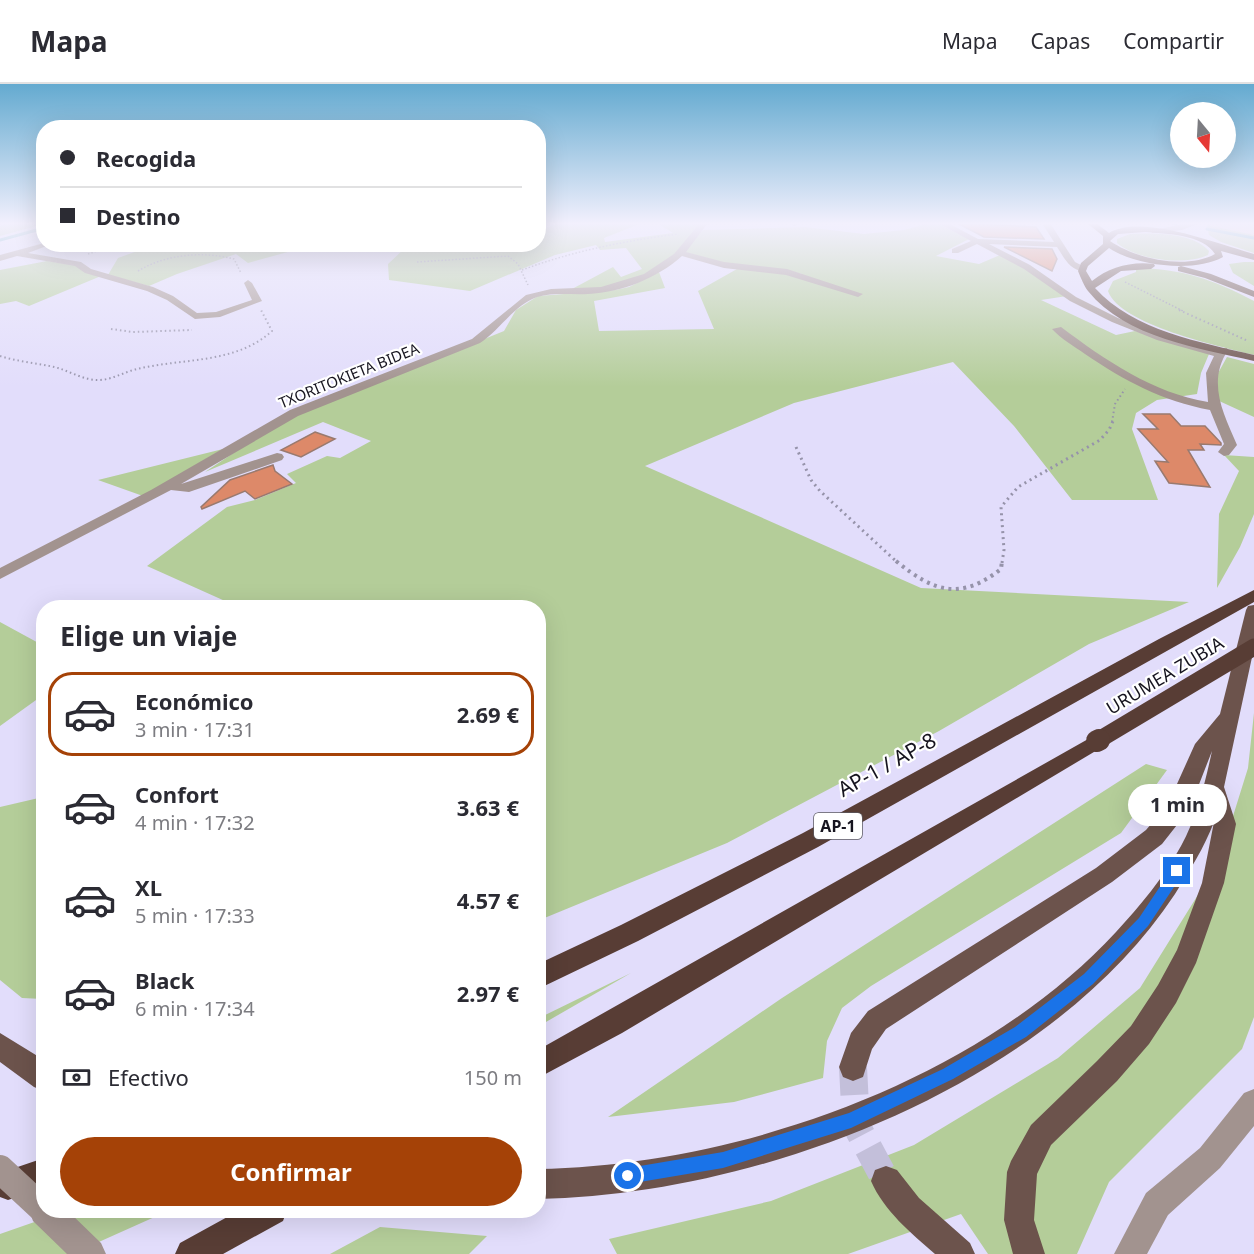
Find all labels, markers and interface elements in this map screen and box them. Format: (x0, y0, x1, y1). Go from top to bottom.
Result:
text: Mapa (30, 22, 108, 60)
text: Mapa (942, 27, 998, 55)
text: Capas (1031, 27, 1090, 55)
text: Compartir (1123, 27, 1224, 55)
north arrow (1170, 102, 1236, 168)
map controls (1170, 102, 1236, 168)
text: Recogida (96, 143, 196, 173)
text: Destino (96, 201, 180, 231)
street label: TXORITOKIETA BIDEA (275, 338, 422, 412)
text: Elige un viaje (60, 617, 237, 654)
street label: URUMEA ZUBIA (1101, 630, 1228, 720)
text: Económico (135, 686, 254, 716)
icon: car (63, 687, 117, 741)
text: 2.69 € (457, 699, 519, 729)
text: 3 min · 17:31 (135, 716, 255, 743)
street label: AP-1 / AP-8 (832, 726, 941, 803)
text: Confort (135, 779, 219, 809)
icon: car (63, 780, 117, 834)
callout: 1 min (1128, 784, 1226, 826)
text: 1 min (1150, 791, 1205, 818)
text: 3.63 € (457, 792, 519, 822)
text: 4 min · 17:32 (135, 809, 255, 836)
road number: AP-1 (814, 813, 862, 839)
route end (1163, 857, 1190, 884)
text: XL (135, 872, 162, 902)
icon: car (63, 873, 117, 927)
text: 4.57 € (457, 885, 519, 915)
text: 5 min · 17:33 (135, 902, 255, 929)
text: Black (135, 965, 194, 995)
icon: car (63, 966, 117, 1020)
text: 2.97 € (457, 978, 519, 1008)
text: 6 min · 17:34 (135, 995, 255, 1022)
icon: cash (60, 1061, 93, 1094)
text: Efectivo (108, 1062, 189, 1092)
text: 150 m (464, 1064, 522, 1091)
button: Confirmar (60, 1137, 522, 1206)
route start (614, 1162, 641, 1189)

